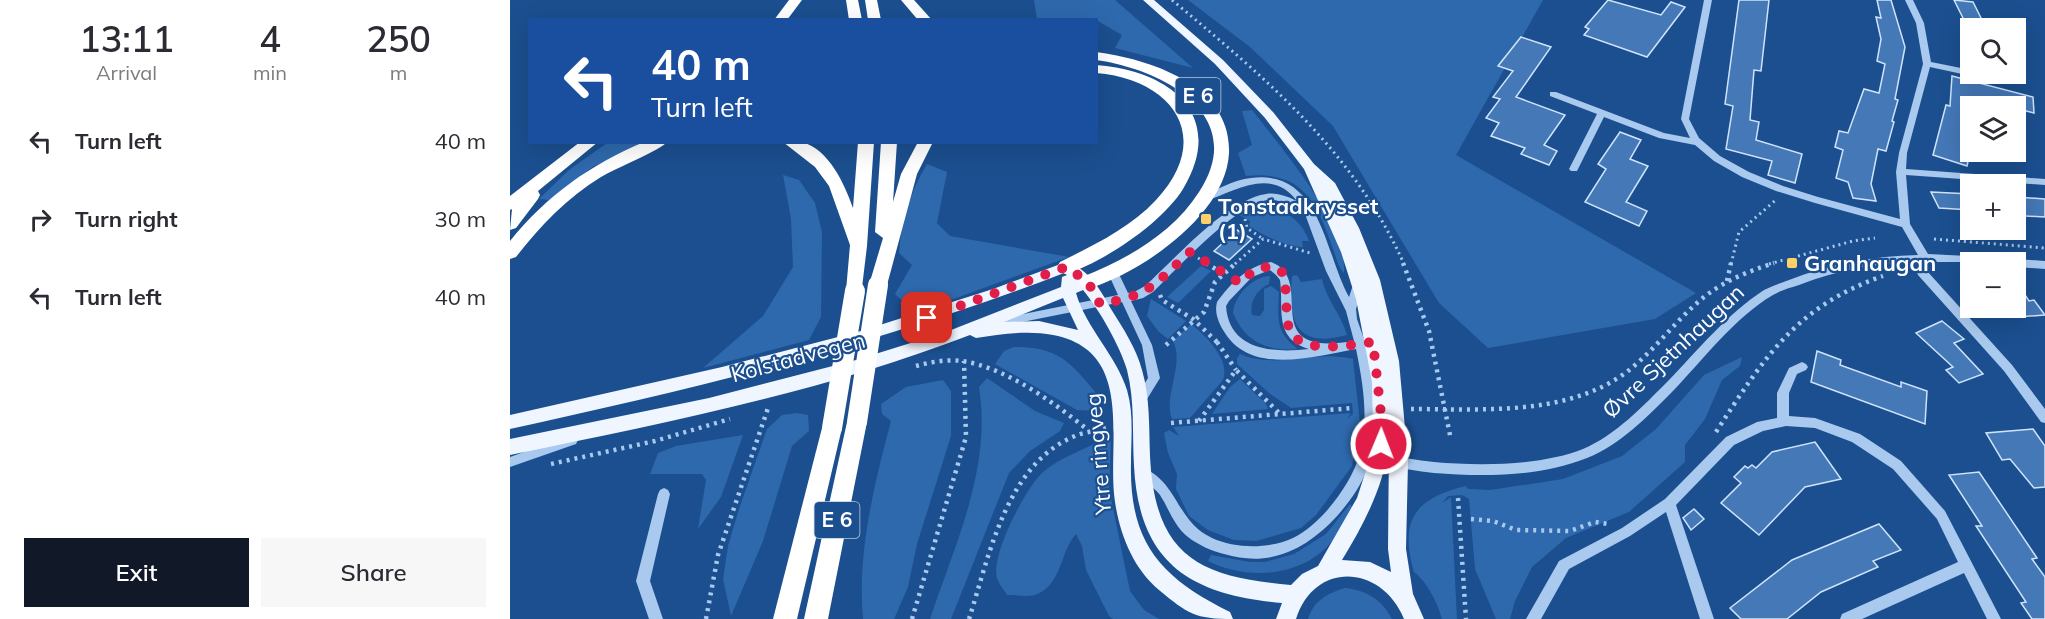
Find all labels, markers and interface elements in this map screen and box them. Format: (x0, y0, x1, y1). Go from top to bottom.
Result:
text: 13:11 (79, 16, 174, 61)
text: 4 (259, 16, 281, 61)
text: 250 (366, 16, 431, 61)
map controls (1960, 18, 2026, 318)
button: search (1960, 18, 2026, 84)
text: 40 m (651, 38, 751, 91)
icon: left (552, 42, 630, 120)
text: Arrival (96, 60, 157, 85)
text: min (253, 60, 287, 85)
text: m (390, 60, 407, 85)
road number: E 6 (1176, 78, 1220, 114)
text: Turn left (651, 90, 753, 124)
button: layers (1960, 96, 2026, 162)
icon: left (24, 125, 57, 158)
text: Turn left (75, 127, 162, 155)
text: 40 m (435, 127, 486, 155)
button: + (1960, 174, 2026, 240)
place label: Tonstadkrysset (1) (1218, 192, 1378, 245)
icon: right (24, 203, 57, 236)
text: Turn right (75, 205, 178, 233)
text: 30 m (435, 205, 486, 233)
marker: Tonstadkrysset (1) (1199, 212, 1213, 226)
place label: Granhaugan (1804, 249, 1936, 277)
button: − (1960, 252, 2026, 318)
marker: Granhaugan (1785, 256, 1799, 270)
street label: Øvre Sjetnhaugan (1596, 278, 1750, 424)
icon: left (24, 281, 57, 314)
text: Turn left (75, 283, 162, 311)
text: 40 m (435, 283, 486, 311)
pin (901, 292, 952, 343)
icon: arrive (910, 301, 943, 334)
street label: Kolstadvegen (728, 326, 868, 388)
street label: Ytre ringveg (1079, 392, 1117, 517)
position arrow (1349, 412, 1413, 476)
road number: E 6 (814, 502, 860, 538)
button: Exit (24, 538, 249, 607)
button: Share (261, 538, 486, 607)

